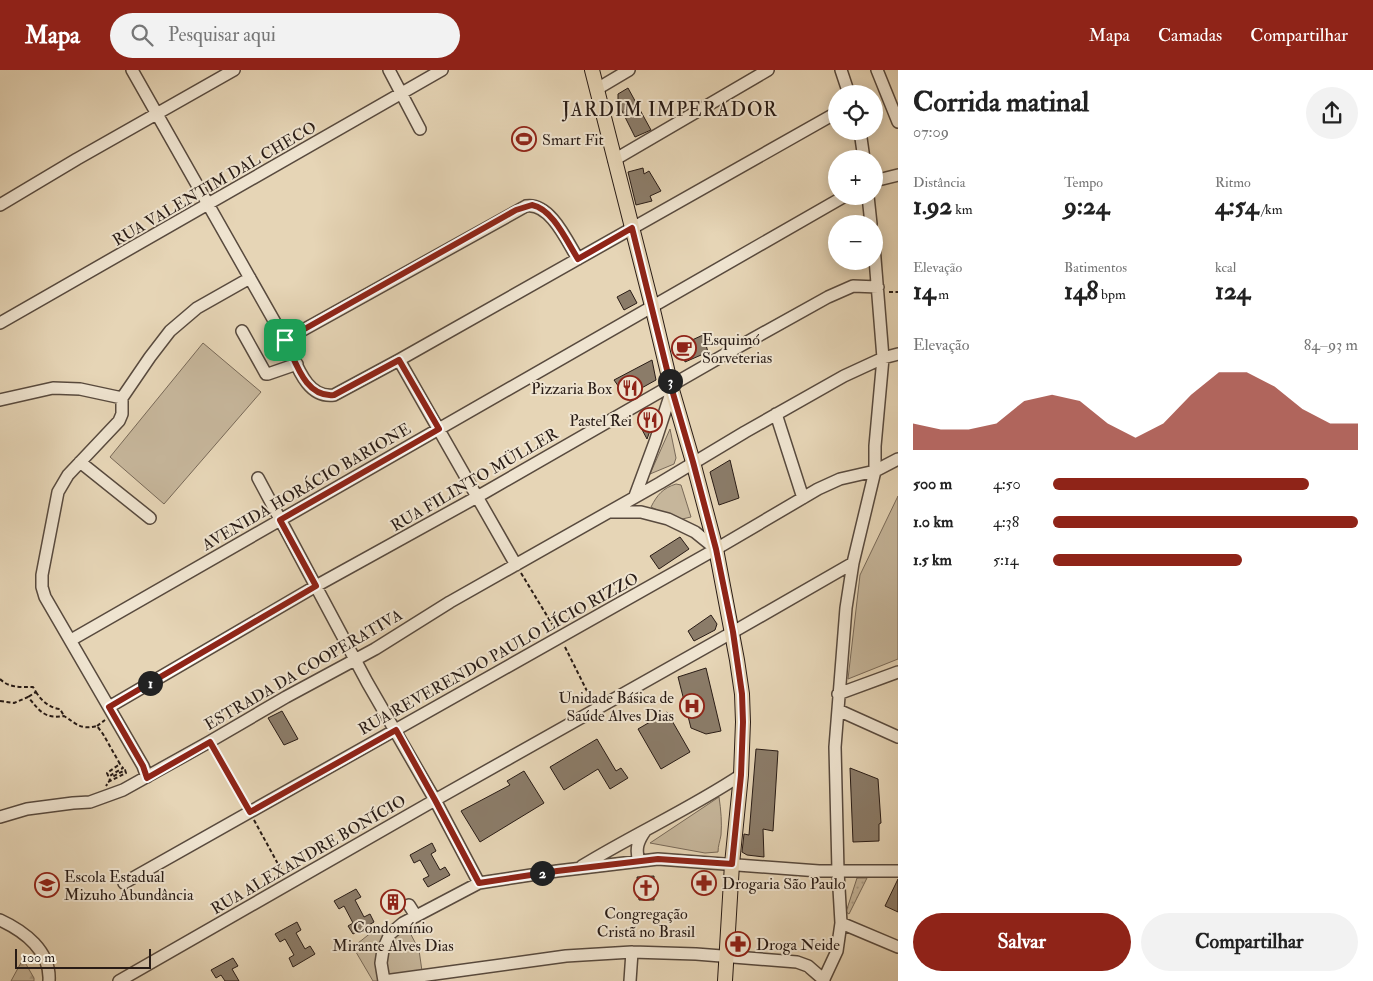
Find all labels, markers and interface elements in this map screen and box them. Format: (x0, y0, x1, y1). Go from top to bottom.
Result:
search box (110, 13, 460, 58)
text: Mapa (25, 20, 80, 51)
icon: search (128, 21, 156, 49)
text: Pesquisar aqui (168, 23, 276, 47)
text: Mapa (1089, 24, 1130, 47)
text: Camadas (1158, 24, 1222, 47)
text: Compartilhar (1250, 24, 1348, 47)
map controls (828, 85, 883, 270)
button: locate (828, 85, 883, 140)
text: Corrida matinal (913, 85, 1089, 120)
button: share (1306, 87, 1358, 139)
district label: JARDIM IMPERADOR (561, 98, 778, 122)
street label: RUA VALENTIM DAL CHECO (109, 117, 320, 251)
text: 07:09 (913, 122, 949, 142)
sports icon: Smart Fit (511, 126, 537, 152)
place label: Smart Fit (542, 130, 604, 150)
button: + (828, 150, 883, 205)
text: Distância (913, 174, 966, 191)
text: Tempo (1064, 174, 1103, 191)
text: Ritmo (1215, 174, 1251, 191)
text: 1.92 (913, 191, 952, 222)
text: 9:24 (1064, 191, 1109, 222)
text: 4:54 (1215, 191, 1259, 222)
text: km (952, 201, 973, 218)
text: /km (1259, 201, 1283, 218)
button: − (828, 215, 883, 270)
text: Elevação (913, 259, 962, 276)
text: Batimentos (1064, 259, 1127, 276)
text: kcal (1215, 259, 1236, 276)
text: 14 (913, 276, 935, 307)
text: 148 (1064, 276, 1098, 307)
text: 124 (1215, 276, 1250, 307)
text: m (935, 286, 949, 303)
text: bpm (1098, 286, 1126, 303)
pin (264, 319, 306, 361)
icon: arrive (271, 326, 299, 354)
place label: Esquimó Sorveterias (702, 330, 772, 368)
cafe icon: Esquimó Sorveterias (671, 335, 697, 361)
text: Elevação (913, 335, 969, 355)
text: 84–93 m (1304, 335, 1358, 355)
pin: 3 (658, 368, 682, 394)
text: 3 (668, 373, 673, 390)
restaurant icon: Pizzaria Box (617, 375, 643, 401)
place label: Pizzaria Box (531, 379, 612, 399)
restaurant icon: Pastel Rei (637, 407, 663, 433)
place label: Pastel Rei (569, 411, 632, 431)
street label: AVENIDA HORÁCIO BARIONE (197, 418, 415, 555)
street label: RUA FILINTO MÜLLER (387, 423, 562, 536)
text: 500 m (913, 474, 952, 494)
text: 4:50 (993, 474, 1021, 494)
text: 1.0 km (913, 512, 953, 532)
text: 4:38 (993, 512, 1019, 532)
text: 1.5 km (913, 550, 952, 570)
text: 5:14 (993, 550, 1018, 570)
street label: RUA REVERENDO PAULO LÍCIO RIZZO (355, 568, 642, 740)
street label: ESTRADA DA COOPERATIVA (201, 605, 406, 735)
pin: 1 (138, 670, 162, 696)
text: 1 (148, 675, 153, 692)
place label: Unidade Básica de Saúde Alves Dias (558, 688, 674, 726)
hospital icon: Unidade Básica de Saúde Alves Dias (679, 693, 705, 719)
street label: RUA ALEXANDRE BONÍCIO (207, 791, 410, 919)
pin: 2 (530, 860, 554, 886)
text: 2 (539, 865, 546, 882)
place label: Escola Estadual Mizuho Abundância (64, 867, 194, 905)
pharmacy icon: Drogaria São Paulo (691, 870, 717, 896)
school or university icon: Escola Estadual Mizuho Abundância (34, 872, 60, 898)
place label: Drogaria São Paulo (722, 874, 846, 894)
church icon: Congregação Cristã no Brasil (633, 875, 659, 901)
building icon: Condomínio Mirante Alves Dias (380, 889, 406, 915)
place label: Congregação Cristã no Brasil (597, 904, 695, 942)
button: Salvar (913, 913, 1131, 971)
button: Compartilhar (1141, 913, 1358, 971)
place label: Condomínio Mirante Alves Dias (332, 918, 454, 956)
pharmacy icon: Droga Neide (725, 931, 751, 957)
place label: Droga Neide (756, 935, 840, 955)
scale bar (15, 946, 151, 969)
text: 100 m (22, 949, 55, 966)

